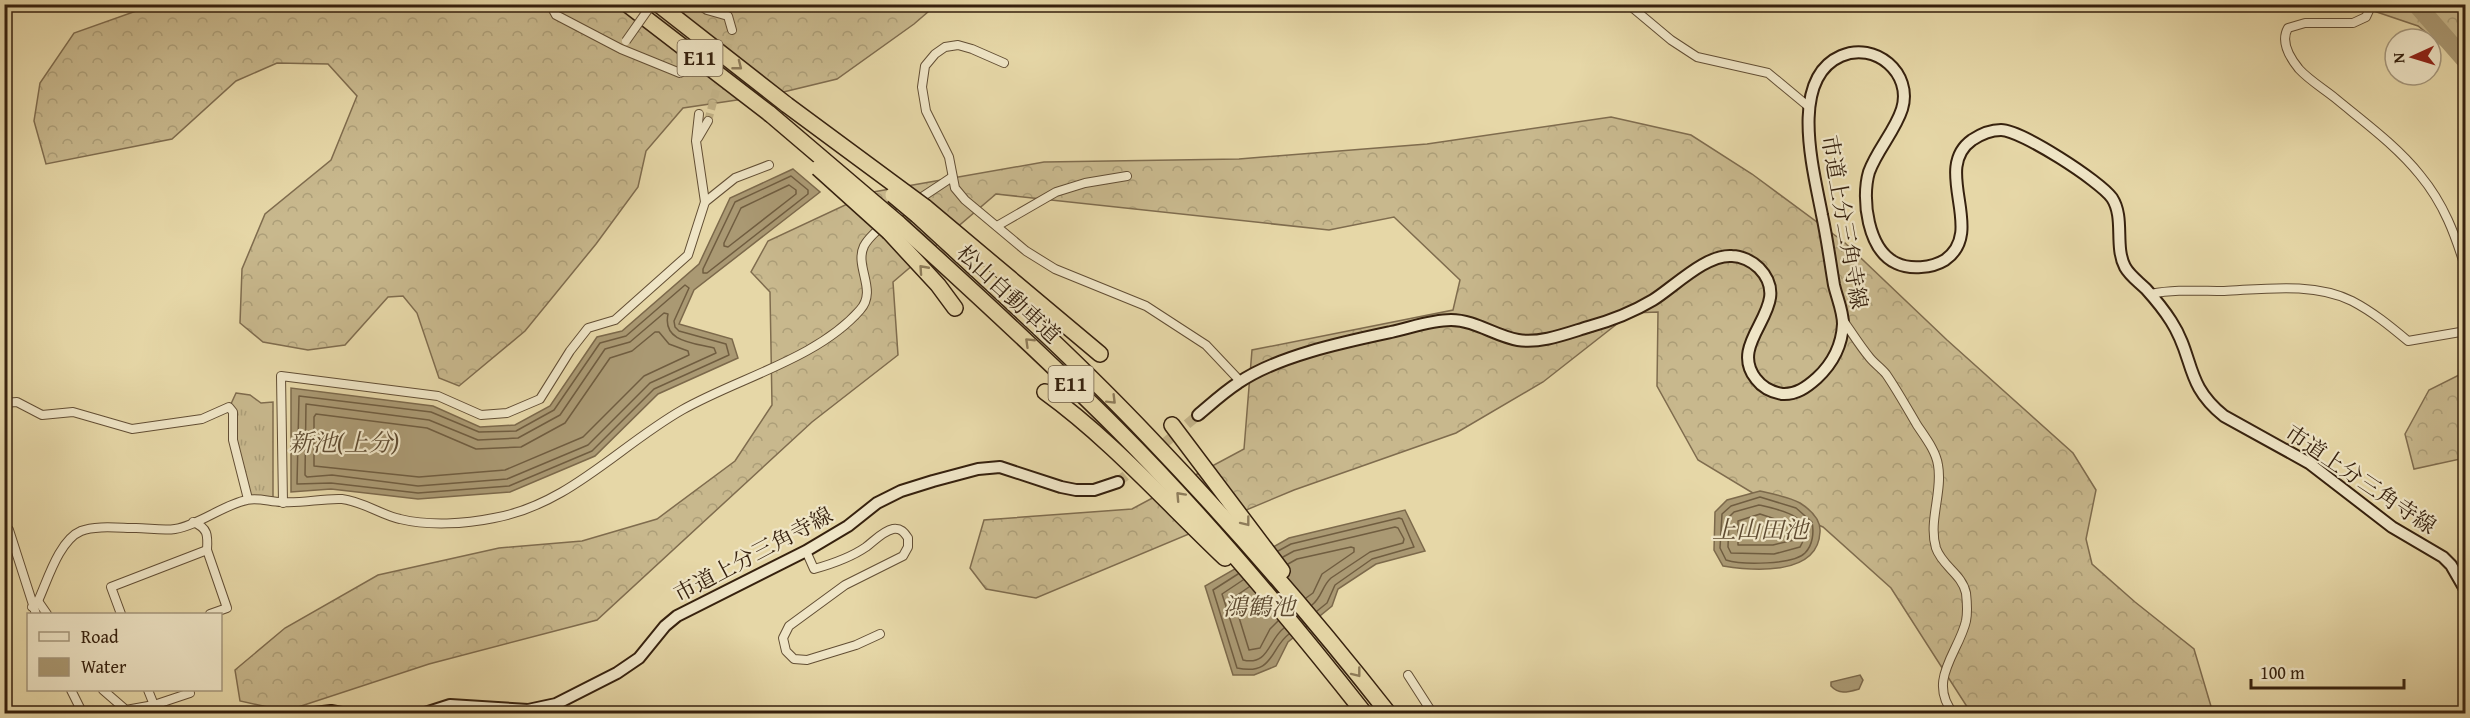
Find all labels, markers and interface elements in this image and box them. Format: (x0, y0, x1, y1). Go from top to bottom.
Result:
north arrow (2383, 27, 2443, 87)
road number: E11 (678, 40, 722, 76)
text: N (2386, 52, 2410, 64)
one-way arrow (731, 59, 742, 70)
street label: 市道上分三角寺線 (1814, 133, 1876, 311)
street label: 松山自動車道 (950, 237, 1068, 351)
one-way arrow (920, 265, 931, 276)
one-way arrow (1025, 339, 1036, 350)
road number: E11 (1048, 366, 1094, 402)
one-way arrow (1105, 393, 1116, 404)
street label: 市道上分三角寺線 (2279, 417, 2443, 541)
water label: 新池(上分) (289, 425, 399, 460)
one-way arrow (1176, 493, 1187, 503)
street label: 市道上分三角寺線 (668, 499, 838, 609)
water label: 上山田池 (1712, 512, 1811, 547)
one-way arrow (1238, 515, 1249, 526)
water label: 鴻鶴池 (1223, 589, 1298, 624)
legend (27, 613, 222, 691)
text: Road (81, 623, 119, 650)
scale bar (2251, 652, 2404, 690)
text: Water (81, 653, 127, 680)
text: 100 m (2260, 659, 2305, 686)
one-way arrow (1349, 666, 1360, 677)

